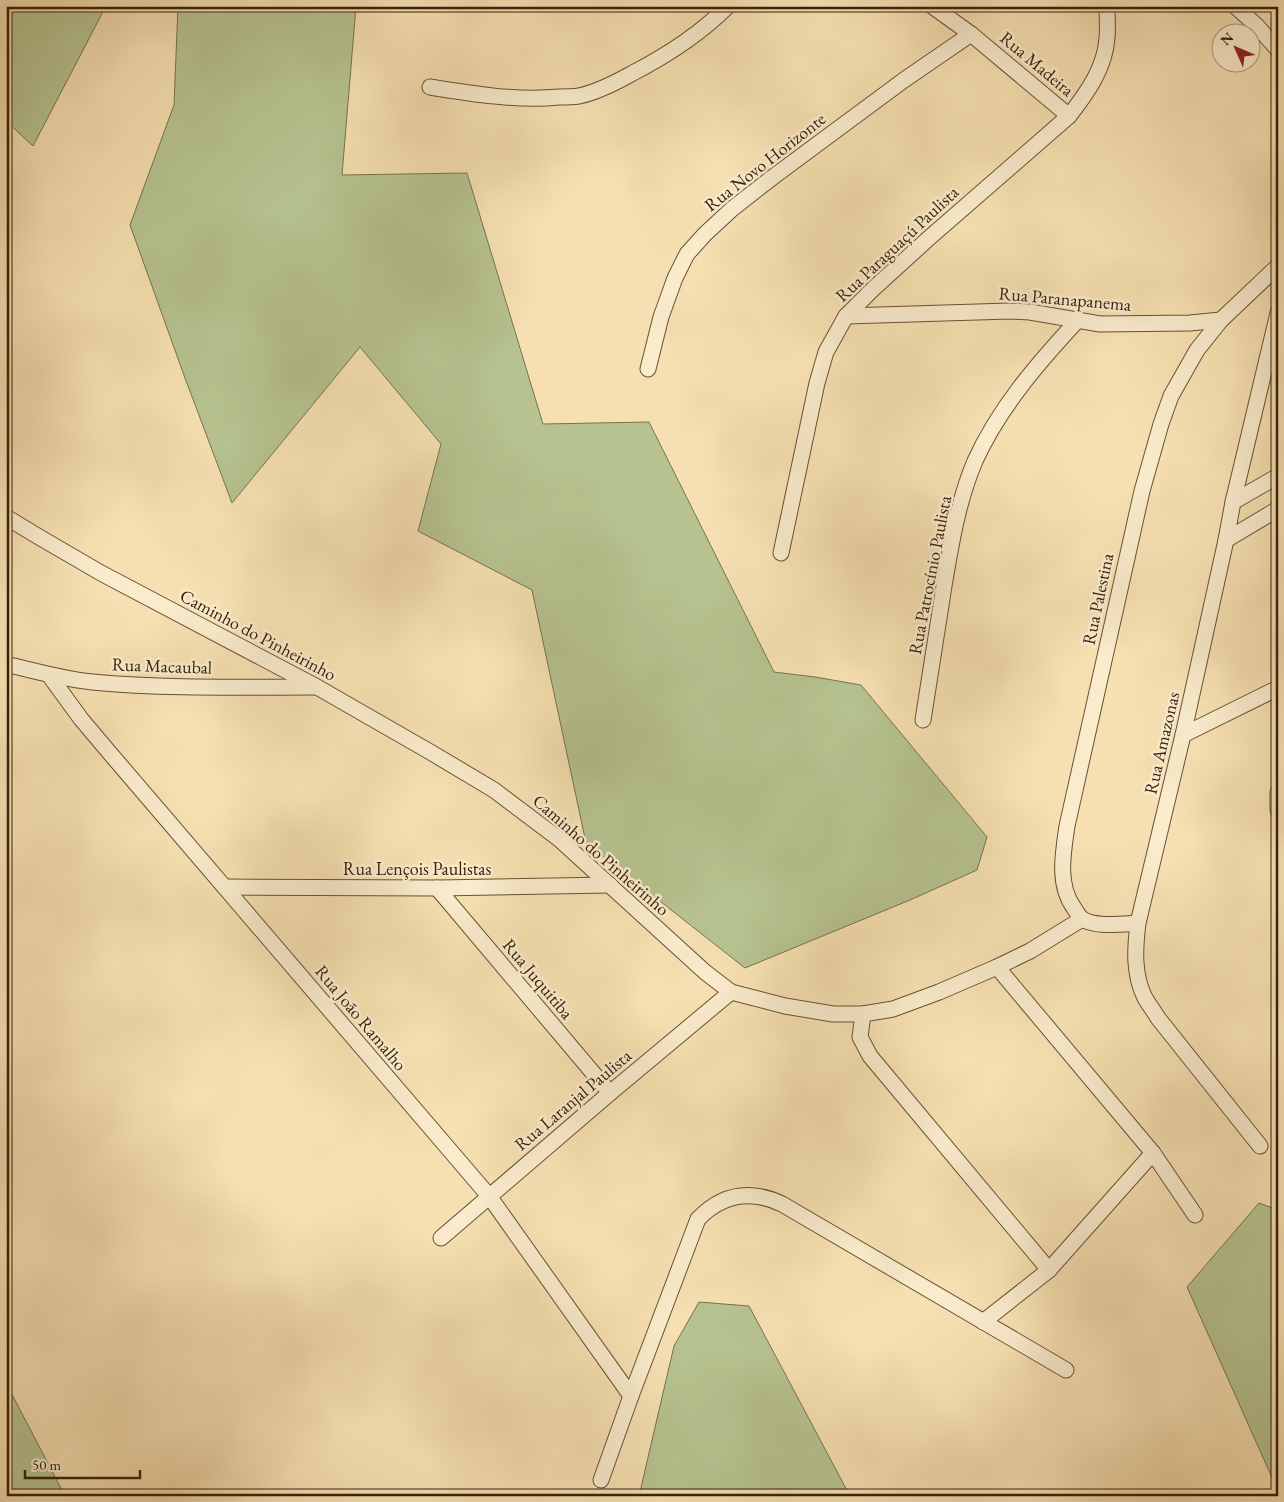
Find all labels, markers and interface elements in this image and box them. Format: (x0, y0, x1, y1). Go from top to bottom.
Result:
north arrow (1212, 22, 1262, 72)
street label: Rua Madeira (996, 26, 1080, 102)
text: N (1216, 28, 1238, 49)
street label: Rua Novo Horizonte (699, 107, 830, 216)
street label: Rua Paraguaçú Paulista (830, 180, 964, 307)
street label: Rua Paranapanema (998, 281, 1133, 316)
street label: Rua Patrocínio Paulista (903, 493, 956, 656)
street label: Rua Palestina (1077, 550, 1119, 647)
street label: Caminho do Pinheirinho (176, 584, 340, 686)
street label: Rua Macaubal (112, 652, 213, 679)
street label: Rua Amazonas (1139, 689, 1185, 796)
street label: Caminho do Pinheirinho (528, 789, 675, 920)
street label: Rua Lençois Paulistas (343, 857, 492, 880)
street label: Rua Juquitiba (498, 934, 579, 1024)
street label: Rua João Ramalho (310, 960, 412, 1075)
street label: Rua Laranjal Paulista (509, 1043, 637, 1155)
scale bar (25, 1447, 140, 1479)
text: 50 m (32, 1455, 61, 1474)

